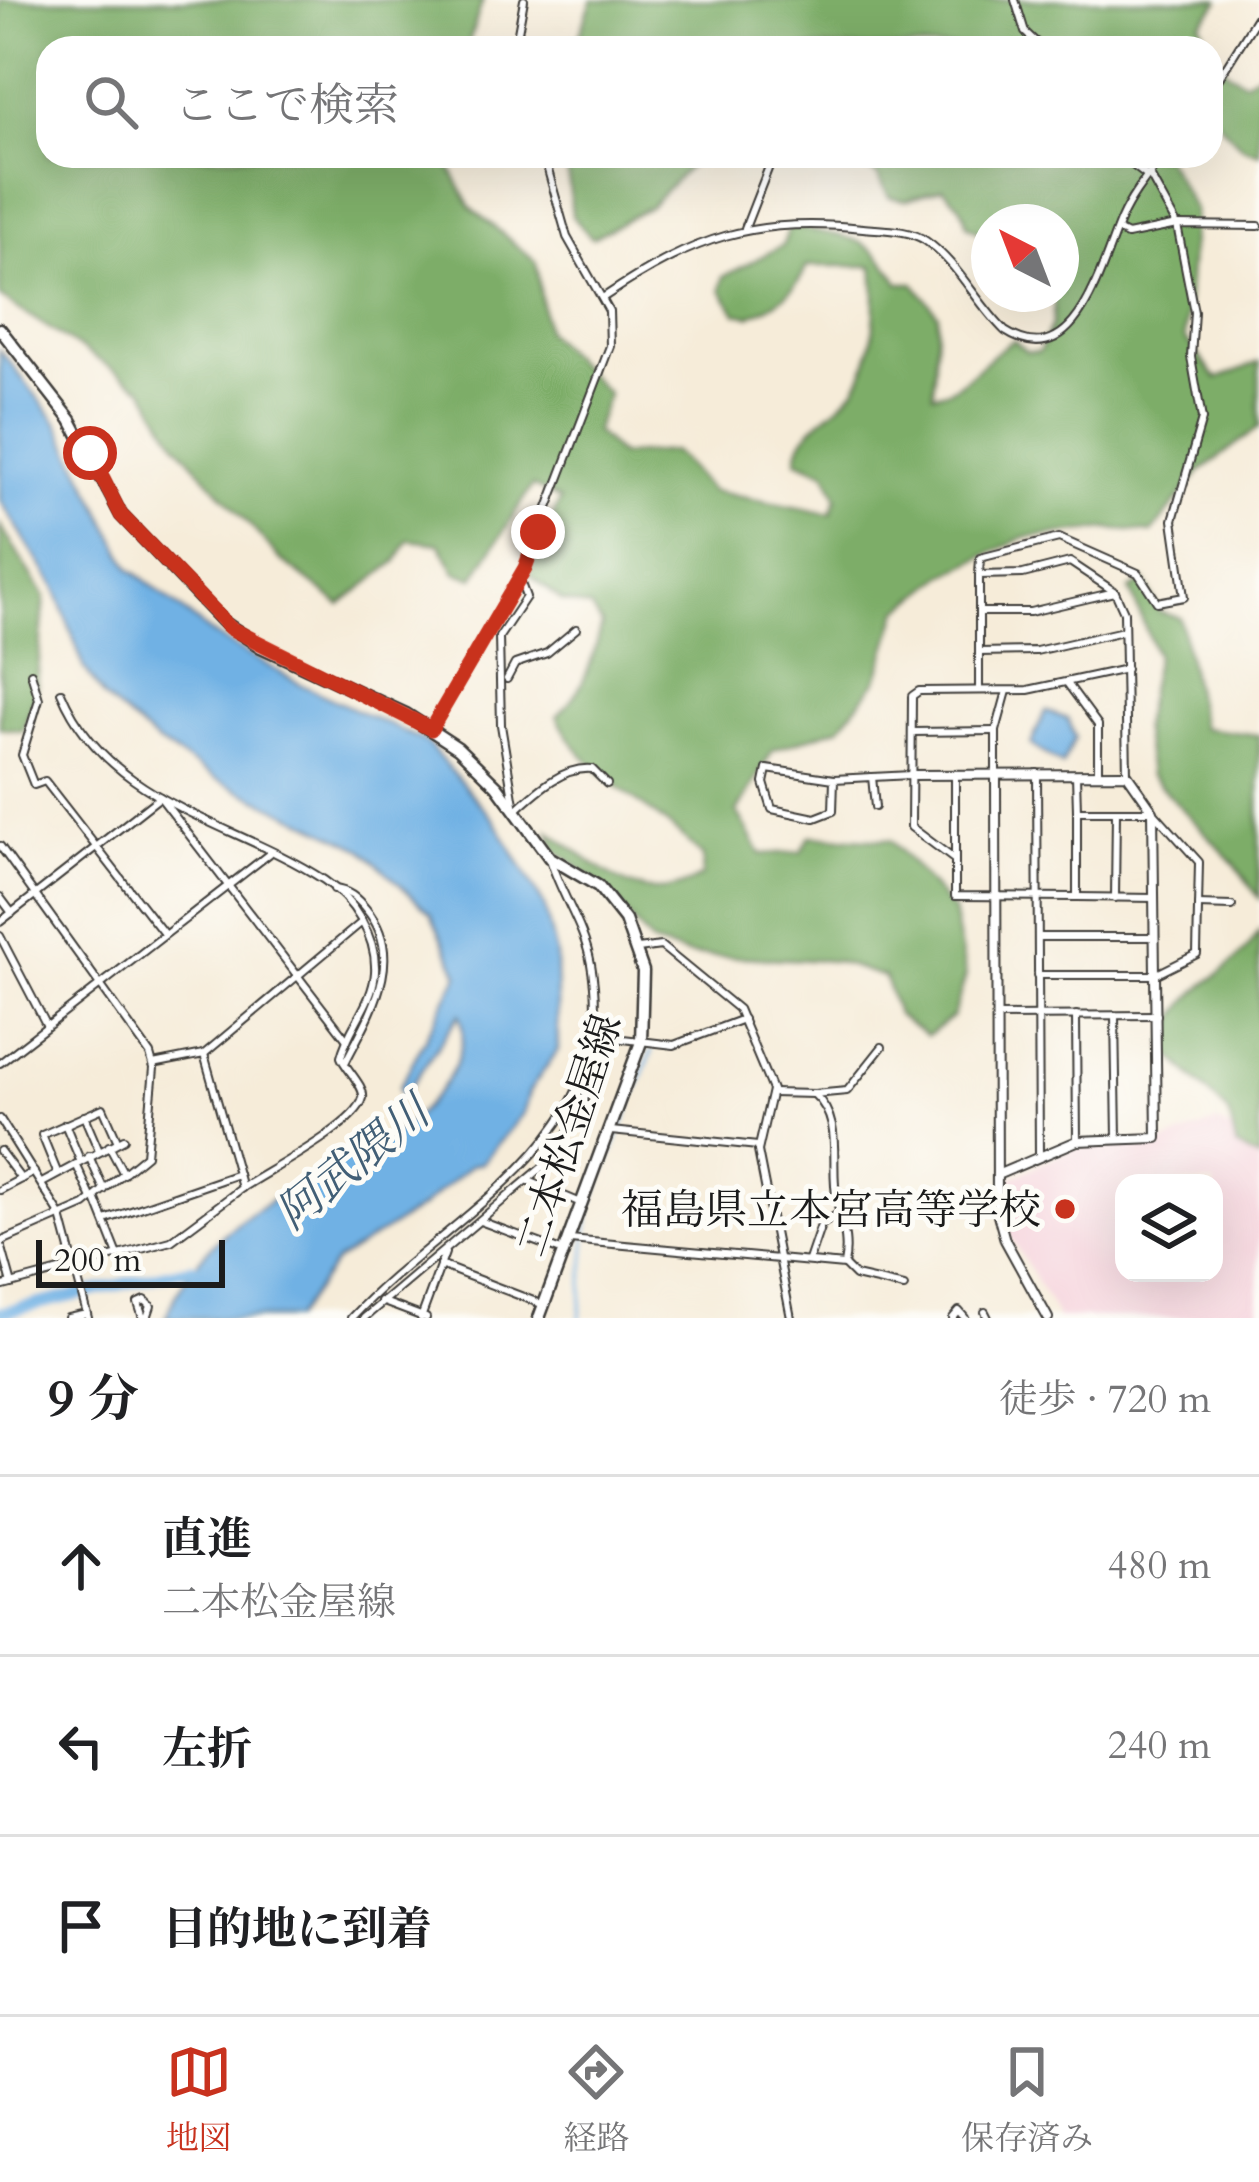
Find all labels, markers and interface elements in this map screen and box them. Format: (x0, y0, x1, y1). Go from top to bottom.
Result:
search box (36, 36, 1223, 168)
icon: search (78, 69, 144, 135)
text: ここで検索 (174, 75, 399, 136)
north arrow (971, 204, 1079, 312)
route start (63, 426, 117, 480)
route end (511, 505, 565, 559)
street label: 二本松金屋線 (503, 1007, 635, 1264)
water label: 阿武隈川 (264, 1080, 446, 1244)
map controls (1115, 1174, 1223, 1282)
button: layers (1115, 1174, 1223, 1282)
place label: 福島県立本宮高等学校 (621, 1182, 1041, 1239)
marker: 福島県立本宮高等学校 (1052, 1196, 1078, 1222)
scale bar (36, 1234, 225, 1287)
text: 200 m (54, 1238, 141, 1283)
text: 9 分 (48, 1365, 139, 1435)
text: 徒歩 · 720 m (999, 1373, 1211, 1426)
text: 直進 (162, 1509, 252, 1570)
icon: ahead (48, 1533, 114, 1599)
text: 480 m (1108, 1539, 1211, 1592)
text: 二本松金屋線 (162, 1576, 396, 1629)
icon: left (48, 1713, 114, 1779)
text: 左折 (162, 1719, 252, 1780)
text: 240 m (1108, 1719, 1211, 1772)
icon: arrive (48, 1893, 114, 1959)
text: 目的地に到着 (162, 1899, 432, 1960)
tab: 地図 (166, 2039, 232, 2161)
tab: 経路 (563, 2039, 629, 2161)
tab: 保存済み (961, 2039, 1093, 2161)

